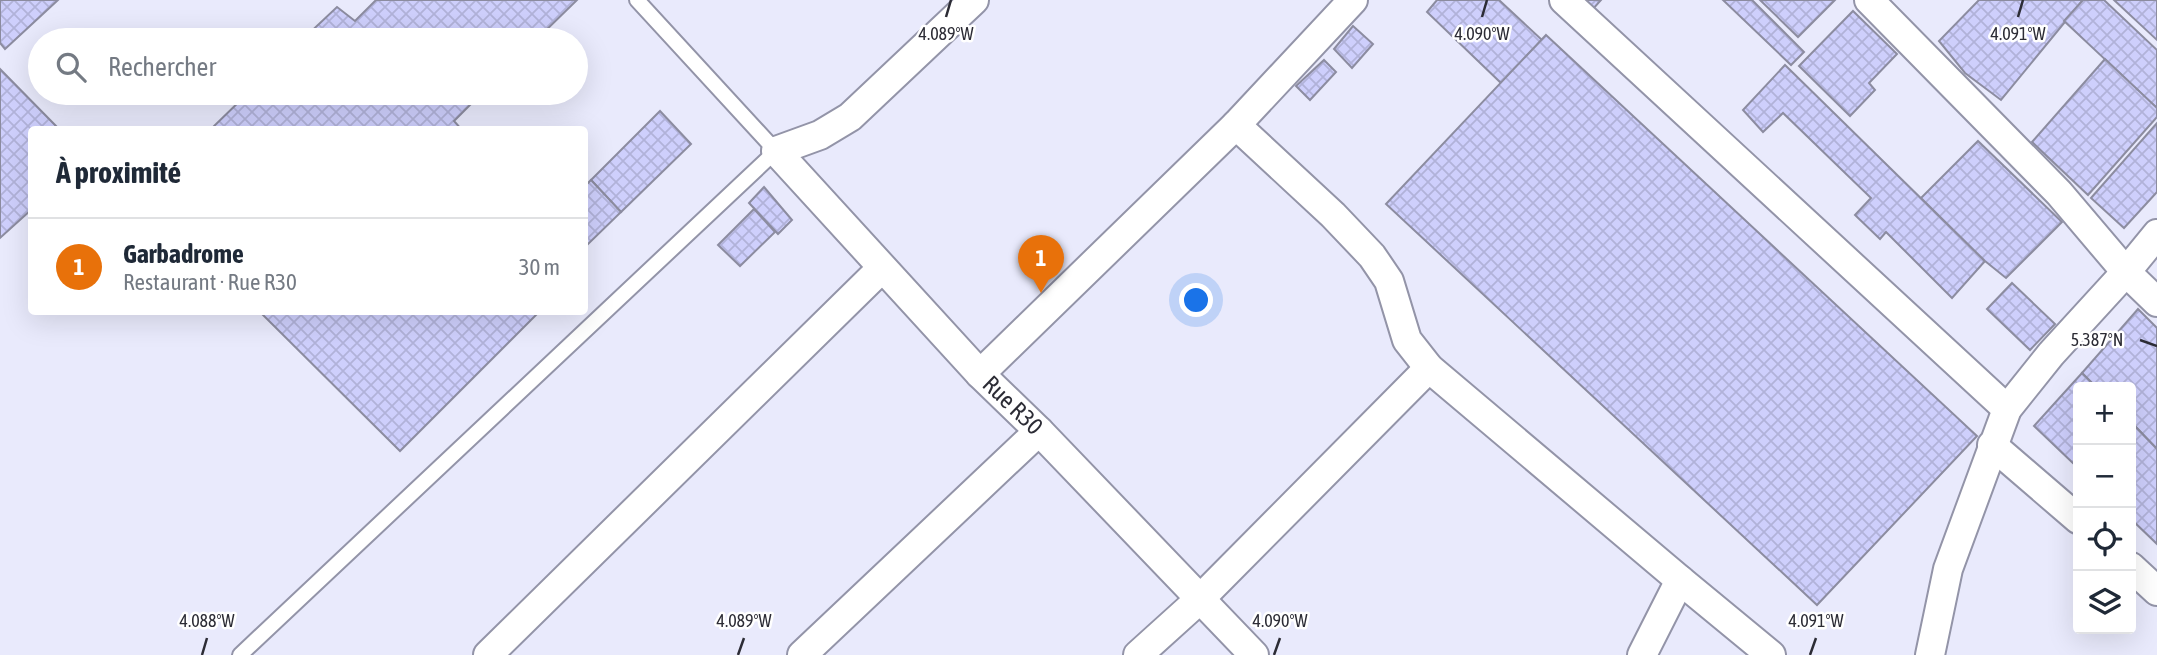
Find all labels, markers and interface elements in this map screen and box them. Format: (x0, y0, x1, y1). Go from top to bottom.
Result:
text: 4.089°W (918, 23, 974, 44)
text: 4.090°W (1454, 23, 1510, 44)
text: 4.091°W (1990, 23, 2046, 44)
search box (28, 28, 588, 105)
icon: search (52, 48, 90, 86)
text: Rechercher (108, 52, 216, 82)
text: À proximité (56, 155, 181, 189)
pin: 1 (1018, 235, 1064, 293)
text: Garbadrome (123, 239, 244, 269)
text: 1 (74, 254, 84, 280)
text: 30 m (519, 254, 560, 280)
text: Restaurant · Rue R30 (123, 269, 297, 295)
your location (1179, 283, 1213, 317)
text: 5.387°N (2071, 329, 2123, 350)
street label: Rue R30 (978, 370, 1048, 440)
map controls (2073, 382, 2136, 634)
button: + (2073, 382, 2136, 445)
button: − (2073, 445, 2136, 508)
button: locate (2073, 508, 2136, 571)
button: layers (2073, 571, 2136, 634)
text: 4.088°W (179, 610, 235, 631)
text: 4.089°W (716, 610, 772, 631)
text: 4.090°W (1252, 610, 1308, 631)
text: 4.091°W (1788, 610, 1844, 631)

